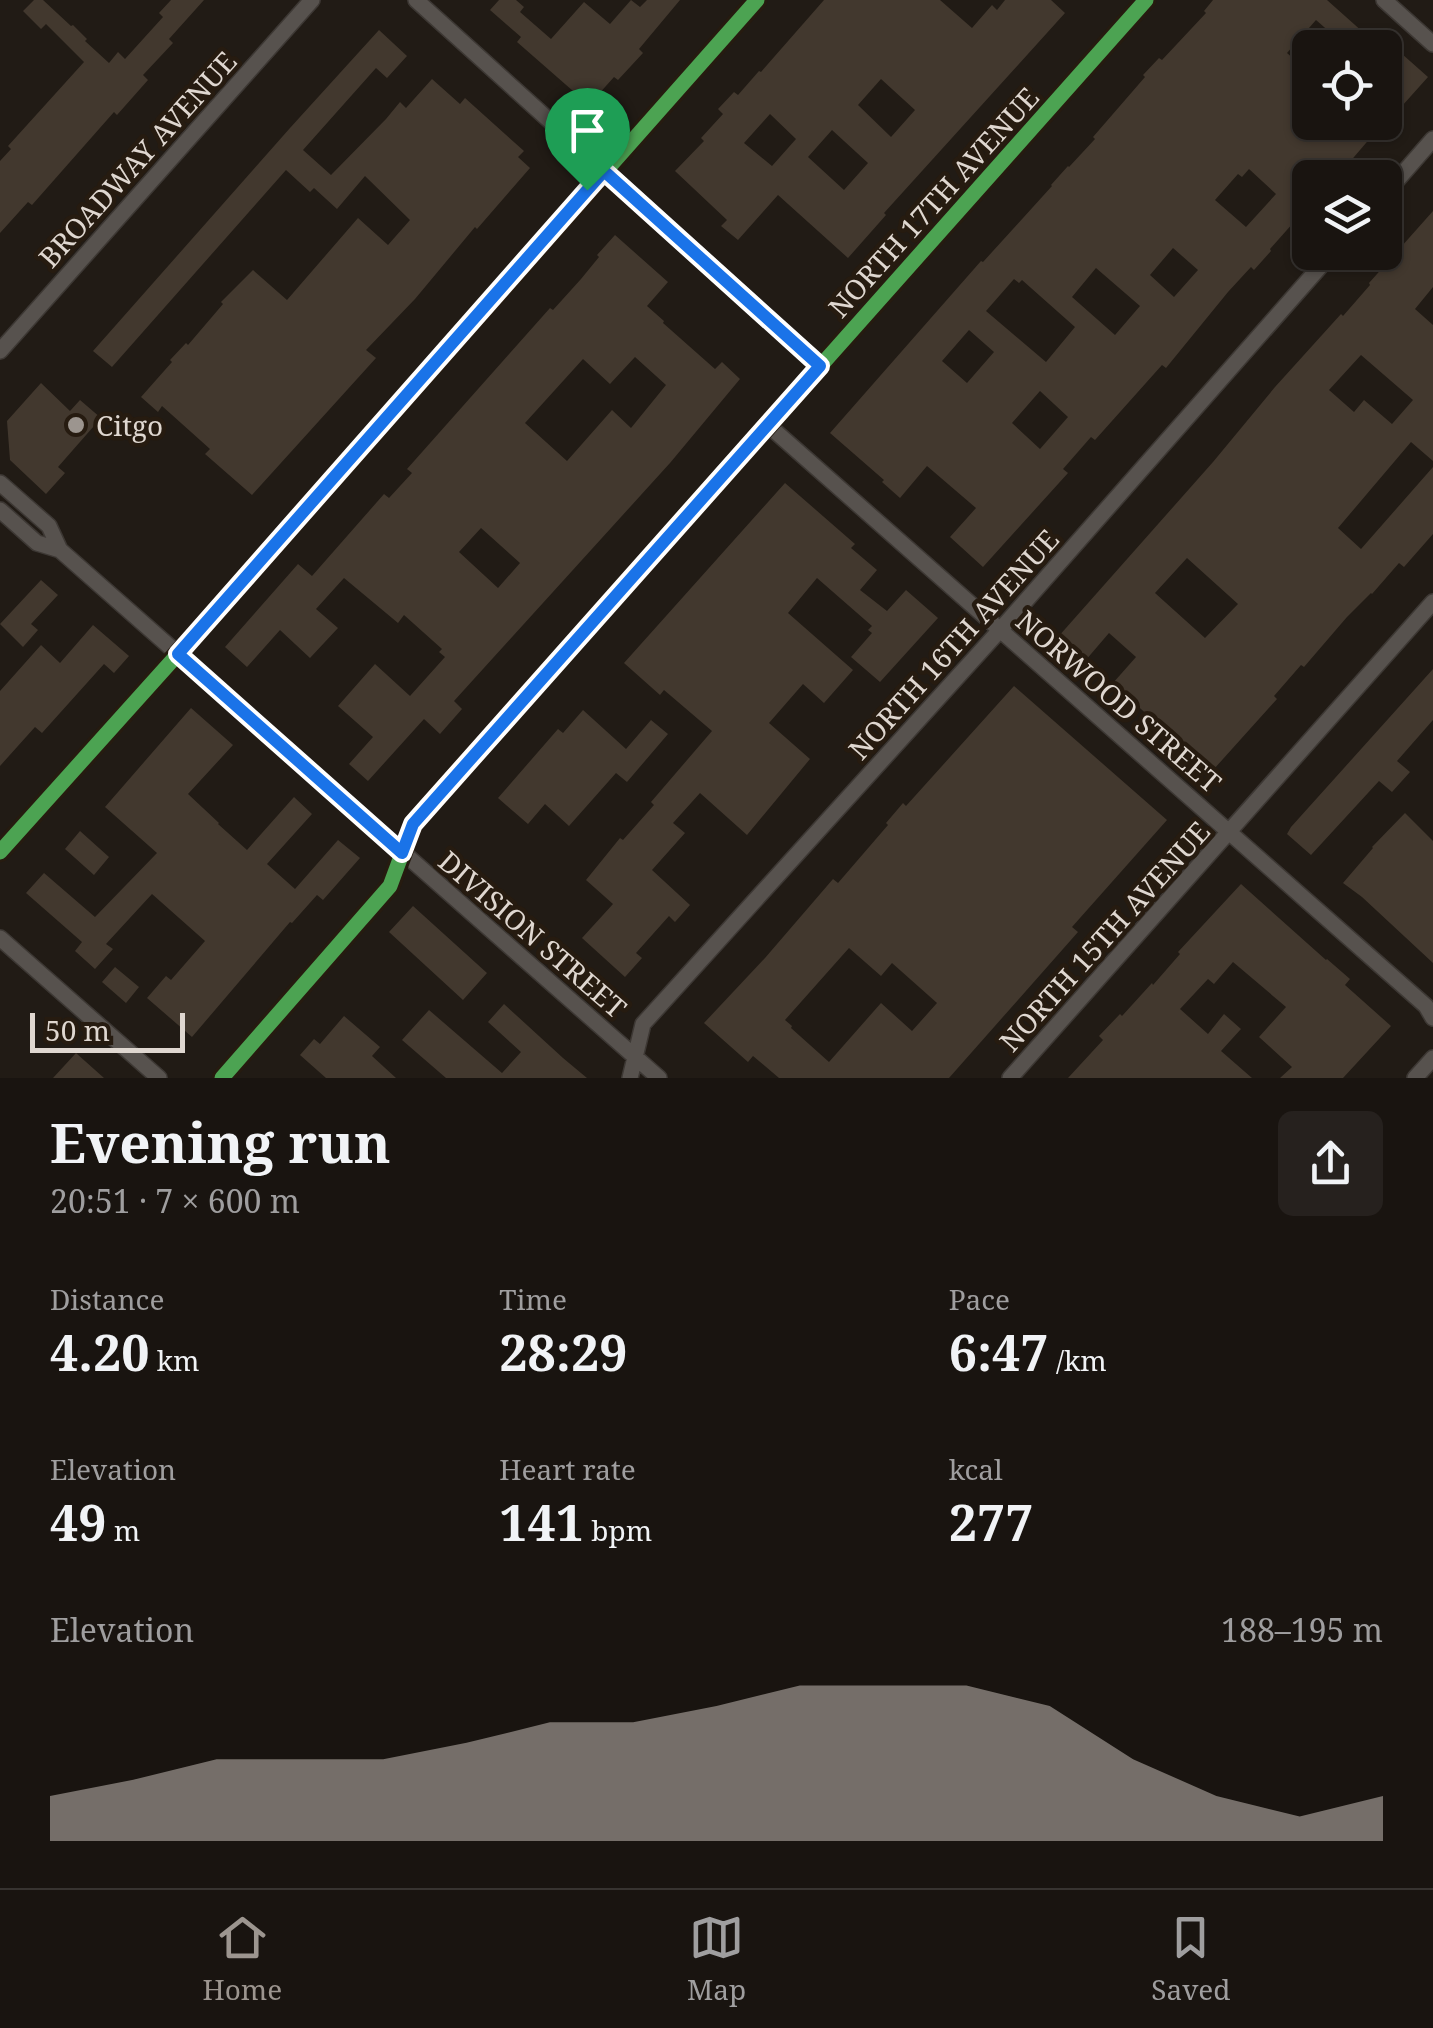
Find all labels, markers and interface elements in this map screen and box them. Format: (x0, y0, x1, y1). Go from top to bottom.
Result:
map controls (1292, 30, 1402, 270)
button: locate (1292, 30, 1402, 140)
street label: BROADWAY AVENUE (30, 43, 244, 275)
street label: NORTH 17TH AVENUE (819, 79, 1047, 325)
pin (545, 88, 630, 191)
icon: arrive (560, 103, 615, 158)
button: layers (1292, 160, 1402, 270)
place label: Citgo (96, 406, 163, 444)
marker: Citgo (65, 414, 87, 436)
street label: NORTH 16TH AVENUE (839, 521, 1067, 767)
street label: NORWOOD STREET (1008, 601, 1230, 801)
street label: NORTH 15TH AVENUE (990, 813, 1218, 1059)
street label: DIVISION STREET (431, 842, 635, 1026)
scale bar (30, 1008, 185, 1052)
text: 50 m (45, 1011, 110, 1049)
text: Evening run (50, 1104, 391, 1179)
button: share (1278, 1111, 1383, 1216)
text: 20:51 · 7 × 600 m (50, 1179, 300, 1222)
text: Distance (50, 1280, 164, 1318)
text: Time (499, 1280, 567, 1318)
text: Pace (949, 1280, 1010, 1318)
text: 4.20 (50, 1318, 149, 1386)
text: 28:29 (499, 1318, 628, 1386)
text: 6:47 (949, 1318, 1049, 1386)
text: km (149, 1341, 200, 1379)
text: /km (1049, 1341, 1107, 1379)
text: Elevation (50, 1450, 176, 1488)
text: Heart rate (499, 1450, 636, 1488)
text: kcal (949, 1450, 1003, 1488)
text: 49 (50, 1488, 107, 1556)
text: 141 (499, 1488, 584, 1556)
text: 277 (949, 1488, 1033, 1556)
text: m (107, 1511, 140, 1549)
text: bpm (584, 1511, 652, 1549)
text: Elevation (50, 1608, 194, 1651)
text: 188–195 m (1221, 1608, 1383, 1651)
tab: Home (202, 1910, 282, 2008)
tab: Map (687, 1910, 746, 2008)
tab: Saved (1151, 1910, 1231, 2008)

